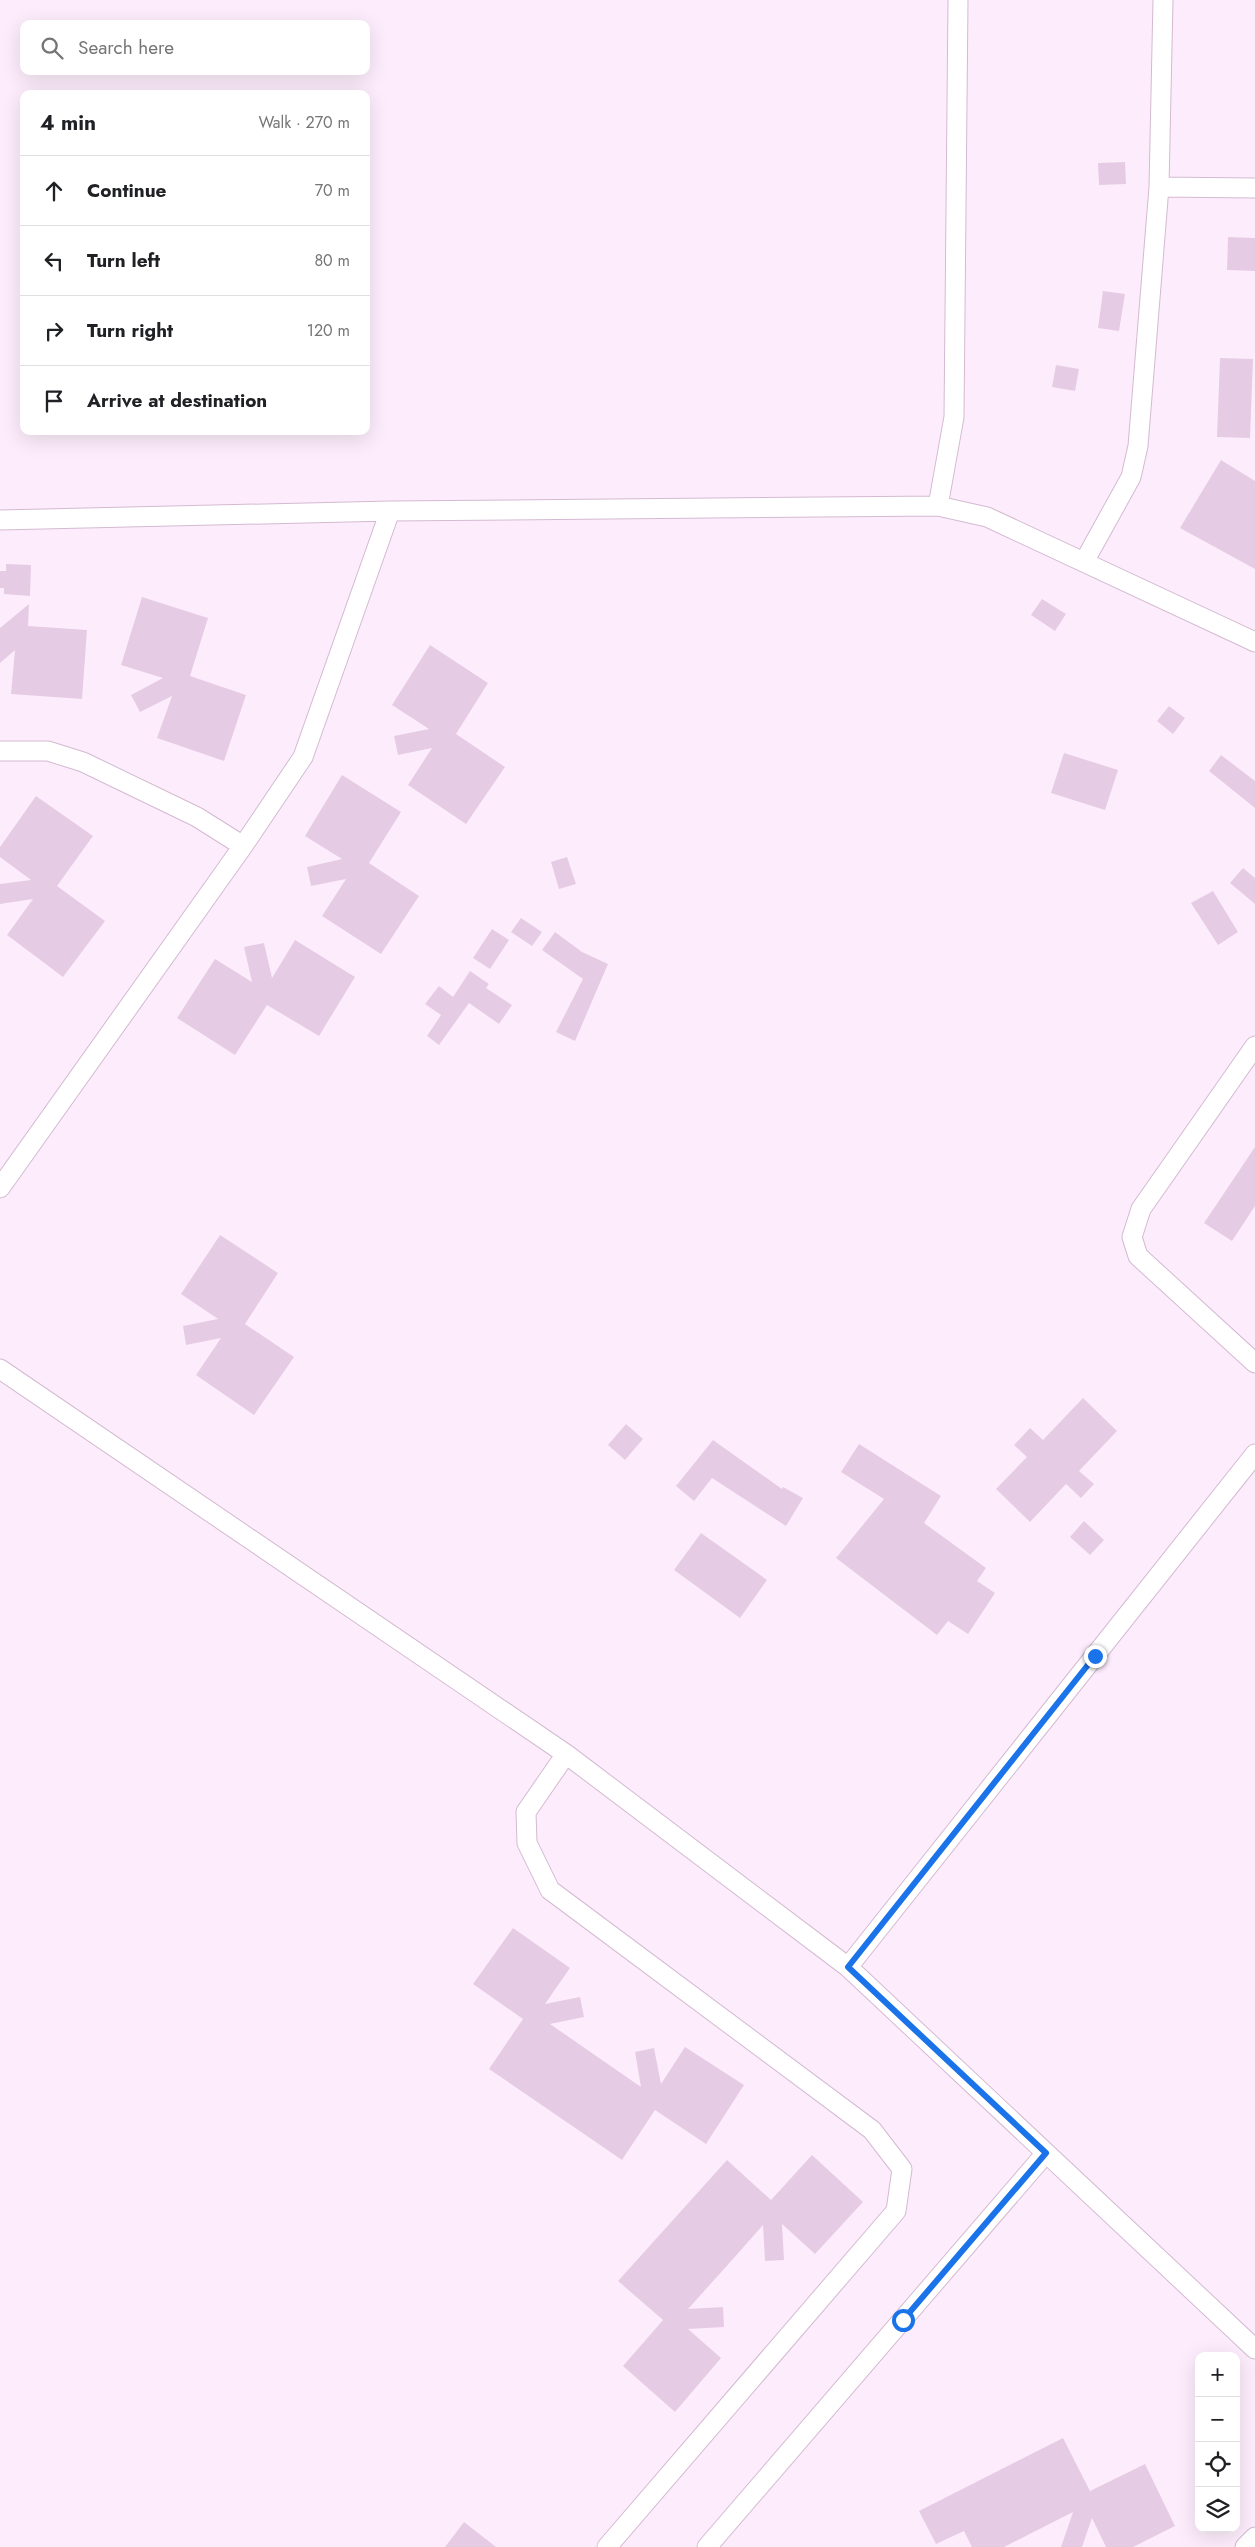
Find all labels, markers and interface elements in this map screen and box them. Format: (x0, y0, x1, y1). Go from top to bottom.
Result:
search box (20, 20, 370, 75)
icon: search (38, 34, 66, 62)
text: Search here (78, 34, 174, 61)
text: 4 min (40, 108, 96, 138)
text: Walk · 270 m (259, 111, 350, 134)
icon: ahead (40, 177, 68, 205)
text: Continue (87, 177, 166, 204)
text: 70 m (315, 179, 350, 202)
icon: left (40, 247, 68, 275)
text: Turn left (87, 247, 160, 274)
text: 80 m (314, 249, 350, 272)
icon: right (40, 317, 68, 345)
text: Turn right (87, 317, 173, 344)
text: 120 m (307, 319, 350, 342)
icon: arrive (40, 387, 68, 415)
text: Arrive at destination (87, 387, 267, 414)
route end (1084, 1645, 1107, 1668)
route start (892, 2309, 915, 2332)
map controls (1195, 2352, 1240, 2532)
button: + (1195, 2352, 1240, 2397)
button: − (1195, 2397, 1240, 2442)
button: locate (1195, 2442, 1240, 2487)
button: layers (1195, 2487, 1240, 2532)

